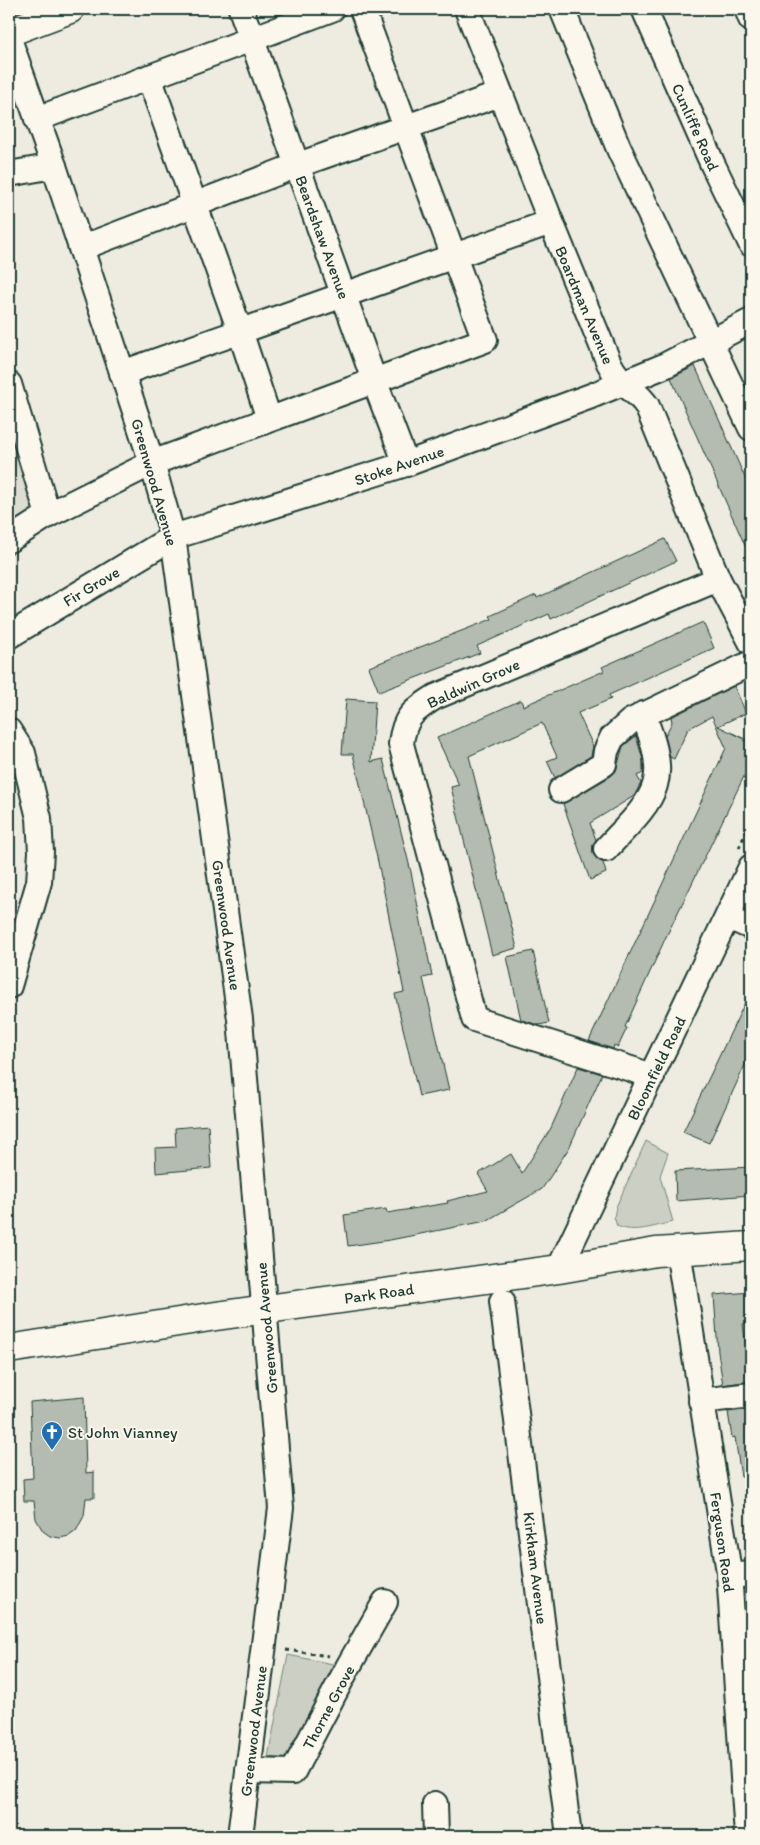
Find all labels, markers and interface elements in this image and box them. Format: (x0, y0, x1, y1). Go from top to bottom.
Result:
street label: Cunliffe Road (668, 80, 723, 174)
street label: Beardshaw Avenue (291, 173, 354, 302)
street label: Boardman Avenue (551, 243, 618, 367)
street label: Greenwood Avenue (127, 416, 182, 548)
street label: Stoke Avenue (352, 441, 446, 490)
street label: Fir Grove (60, 562, 123, 611)
street label: Baldwin Grove (424, 655, 523, 712)
street label: Greenwood Avenue (208, 859, 245, 992)
street label: Bloomfield Road (623, 1013, 690, 1123)
street label: Greenwood Avenue (251, 1262, 282, 1394)
street label: Park Road (343, 1279, 415, 1308)
church icon: St John Vianney (40, 1420, 64, 1451)
place label: St John Vianney (68, 1423, 178, 1442)
street label: Ferguson Road (706, 1491, 739, 1594)
street label: Kirkham Avenue (519, 1511, 552, 1625)
street label: Thorne Grove (298, 1662, 359, 1753)
street label: Greenwood Avenue (236, 1665, 271, 1798)

